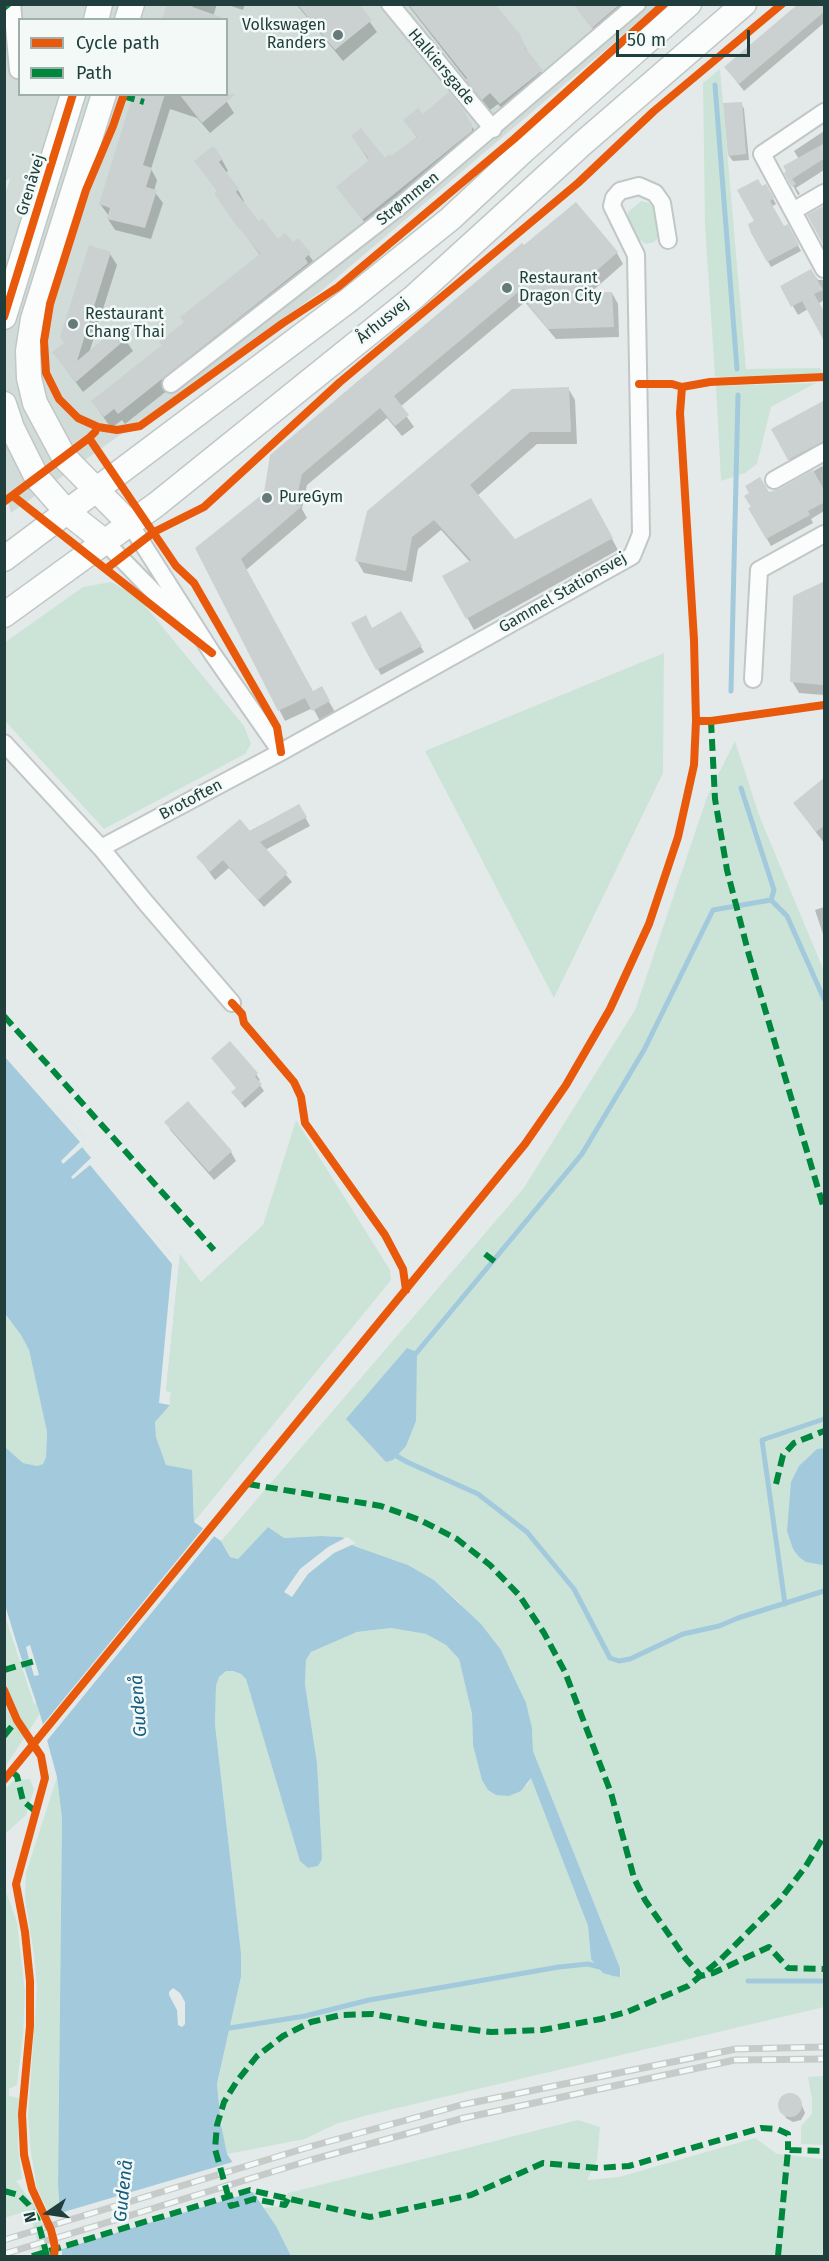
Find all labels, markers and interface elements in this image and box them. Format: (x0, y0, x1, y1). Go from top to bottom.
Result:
place label: Volkswagen Randers (242, 16, 326, 54)
legend (18, 18, 228, 96)
scale bar (619, 18, 752, 56)
street label: Halkiersgade (403, 25, 479, 109)
marker: Volkswagen Randers (331, 28, 345, 42)
text: 50 m (627, 29, 666, 51)
text: Cycle path (76, 32, 160, 54)
text: Path (76, 62, 112, 84)
street label: Grenåvej (13, 152, 49, 218)
street label: Strømmen (373, 168, 443, 230)
place label: Restaurant Dragon City (519, 269, 602, 307)
marker: Restaurant Dragon City (500, 281, 514, 295)
street label: Århusvej (353, 294, 413, 348)
place label: Restaurant Chang Thai (85, 305, 165, 343)
marker: Restaurant Chang Thai (66, 317, 80, 331)
place label: PureGym (279, 488, 343, 508)
marker: PureGym (260, 491, 274, 505)
street label: Gammel Stationsvej (496, 549, 630, 637)
street label: Brotoften (156, 775, 226, 825)
water label: Gudenå (126, 1674, 152, 1738)
water label: Gudenå (110, 2159, 138, 2223)
north arrow (18, 2183, 78, 2243)
text: N (20, 2210, 40, 2224)

